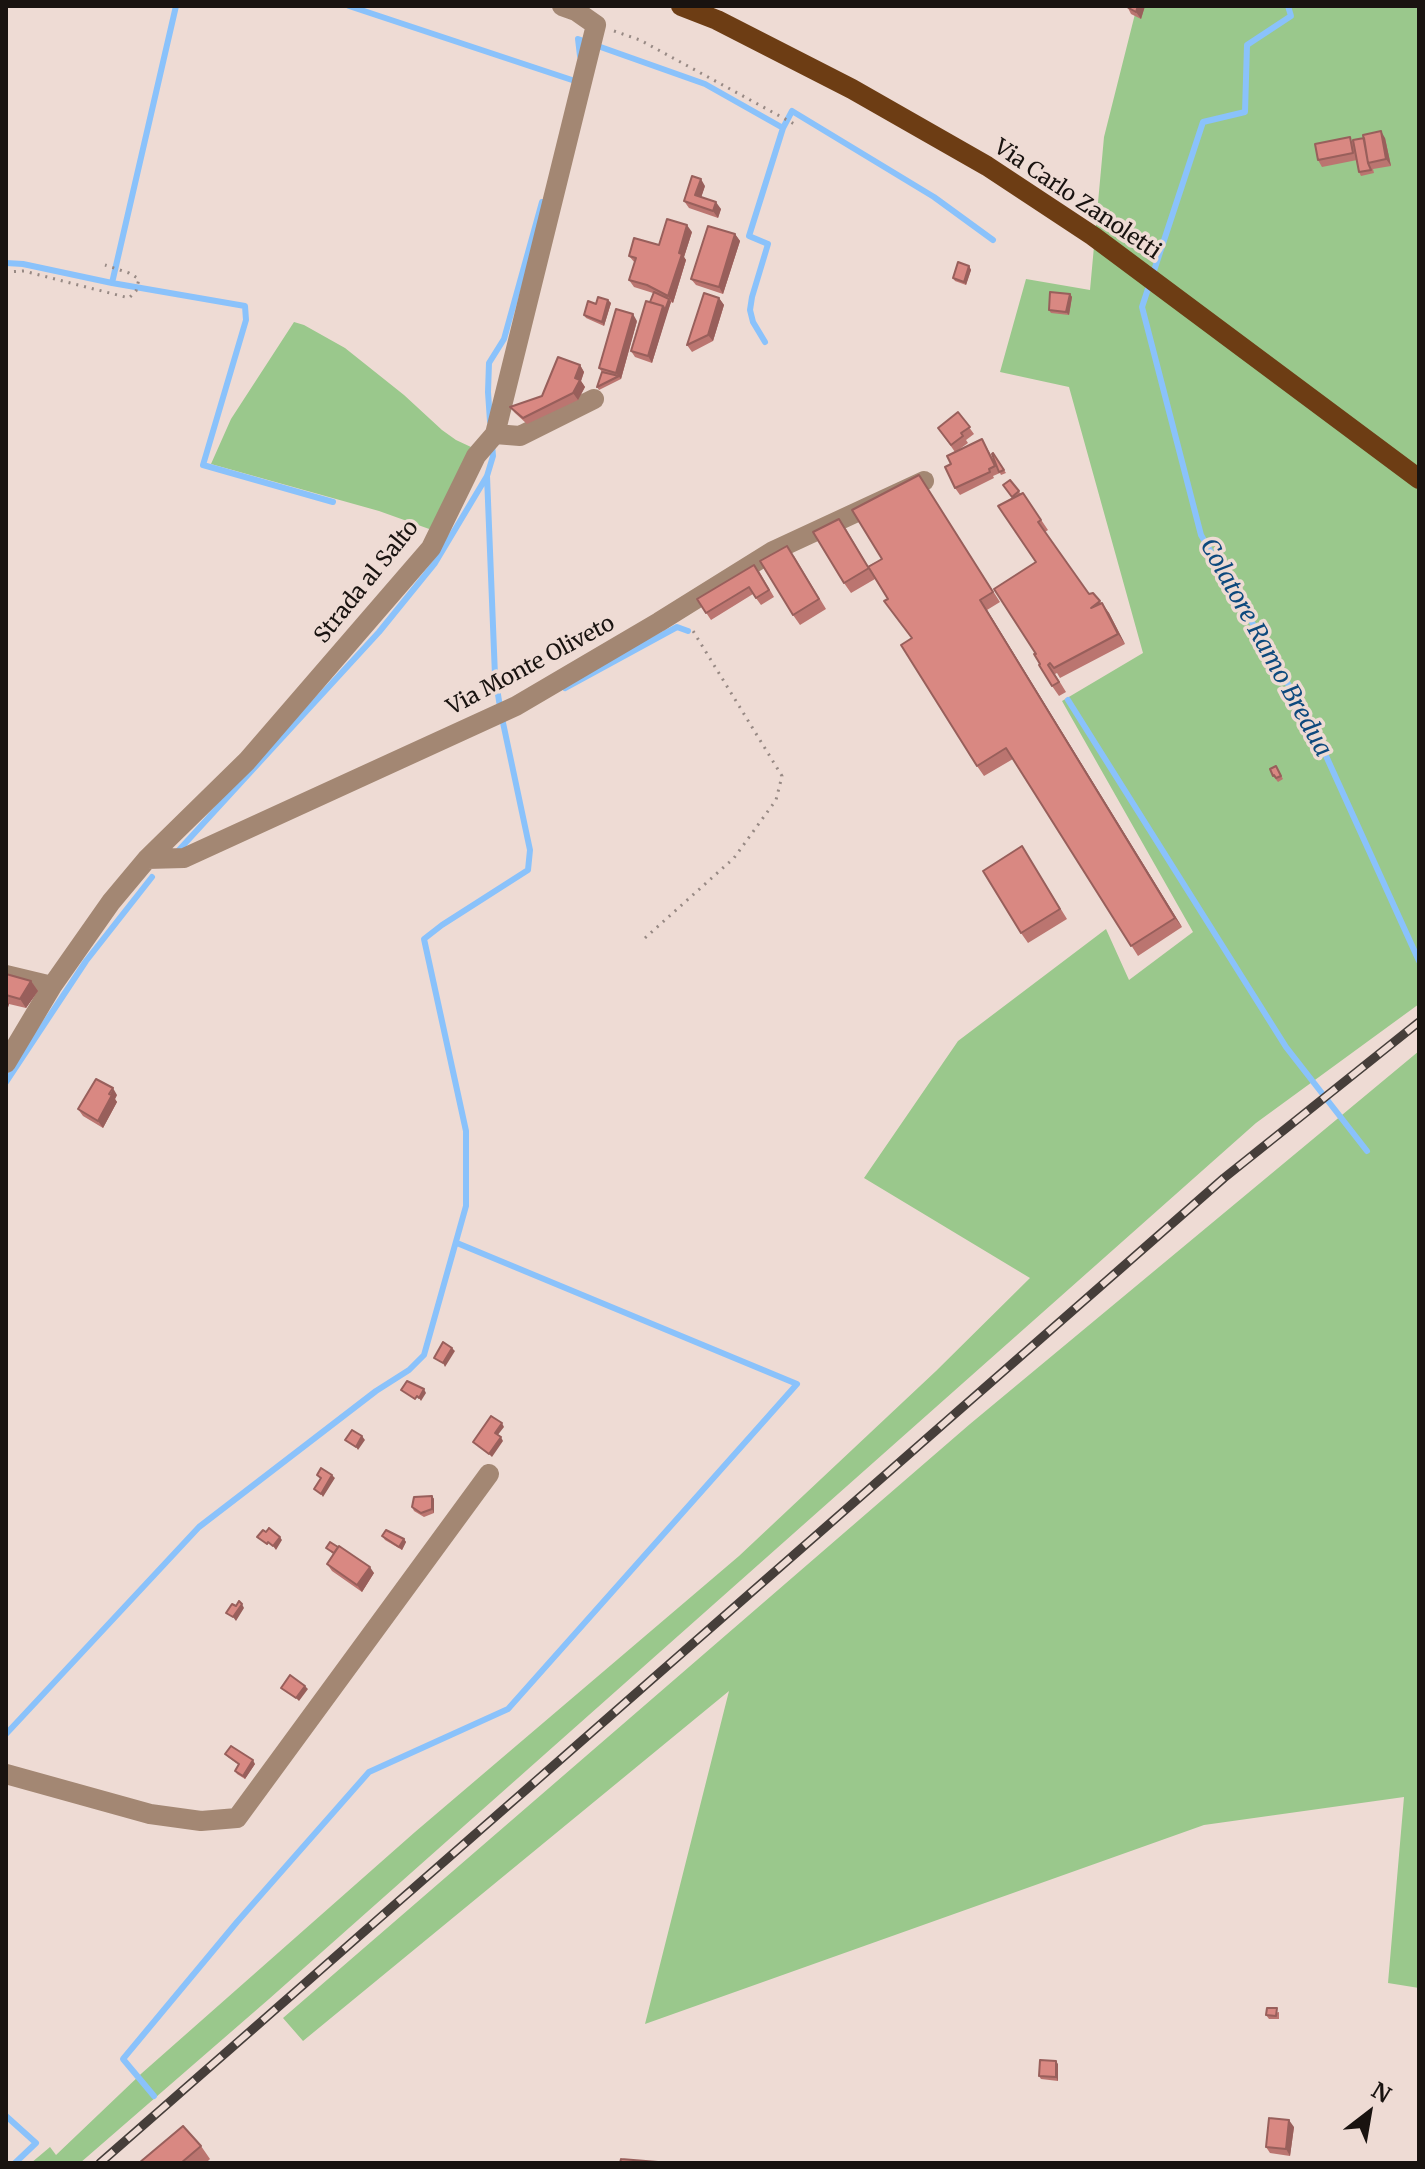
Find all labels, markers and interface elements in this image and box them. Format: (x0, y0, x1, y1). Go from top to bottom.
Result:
street label: Via Carlo Zanoletti (989, 134, 1165, 266)
street label: Strada al Salto (309, 515, 425, 649)
water label: Colatore Ramo Bredua (1193, 534, 1337, 762)
street label: Via Monte Oliveto (443, 611, 619, 721)
north arrow (1329, 2073, 1409, 2153)
text: N (1367, 2076, 1396, 2109)

